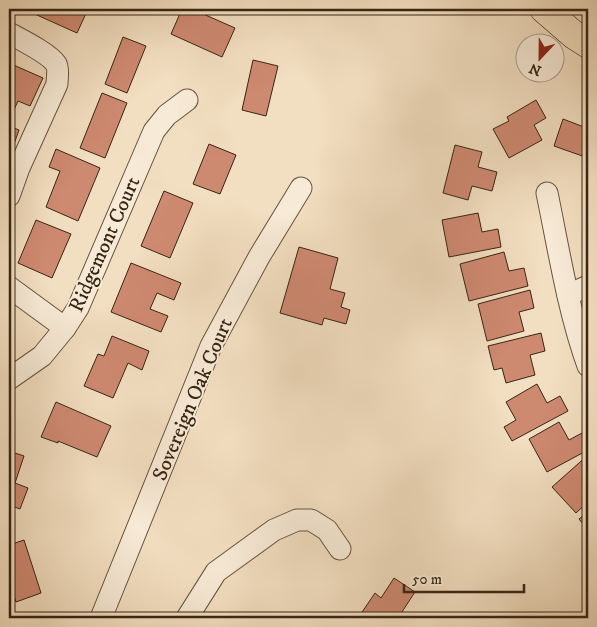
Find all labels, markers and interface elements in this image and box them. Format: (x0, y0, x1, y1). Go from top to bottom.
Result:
north arrow (514, 32, 564, 82)
text: N (526, 58, 544, 80)
street label: Ridgemont Court (63, 172, 147, 316)
street label: Sovereign Oak Court (147, 314, 239, 485)
scale bar (404, 562, 524, 594)
text: 50 m (412, 570, 442, 589)

